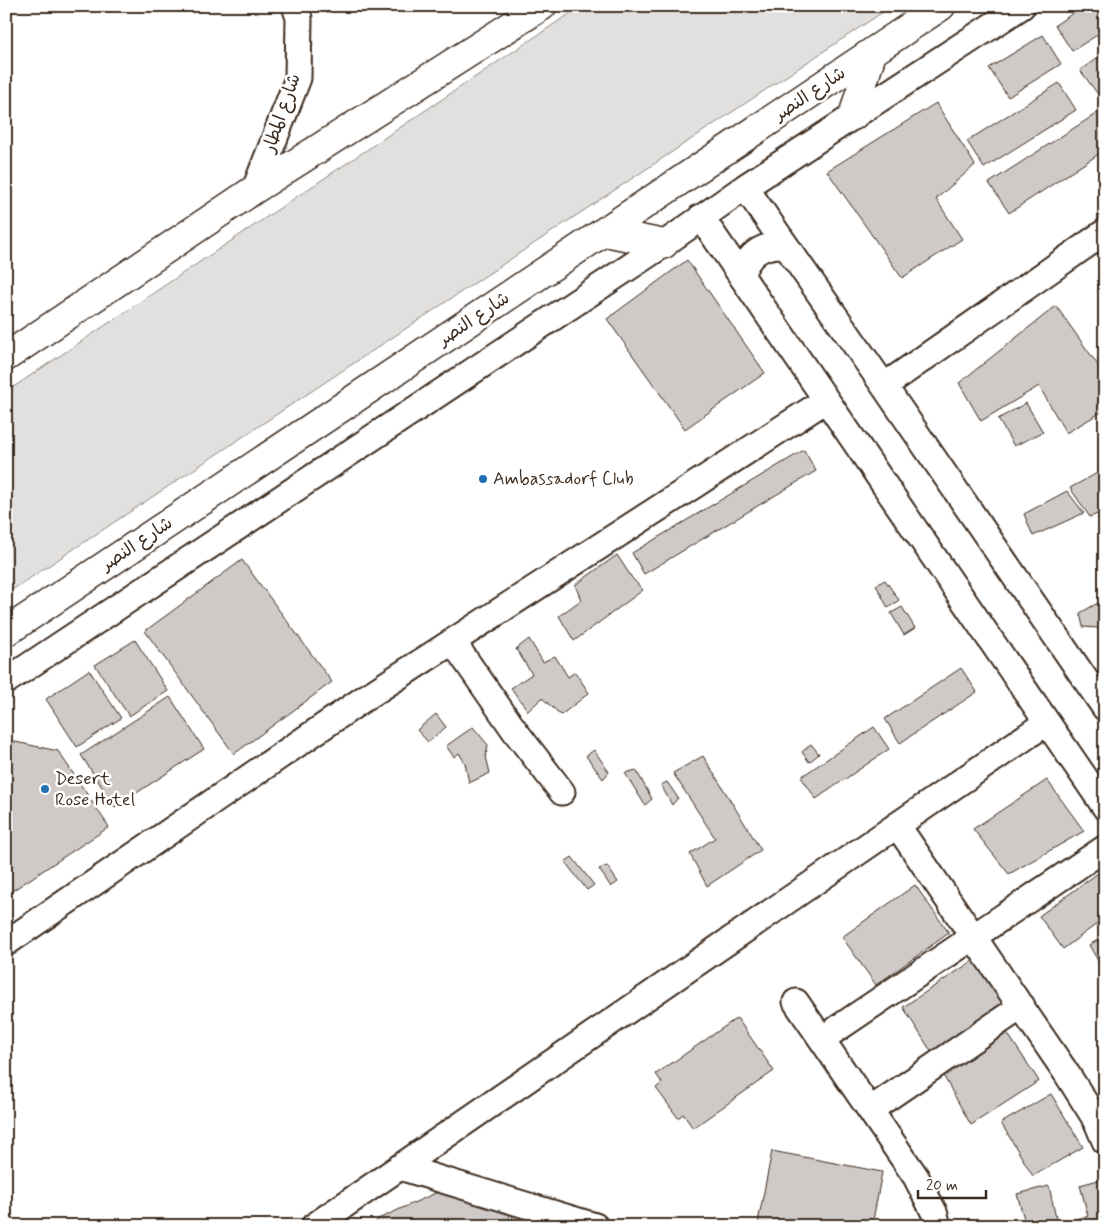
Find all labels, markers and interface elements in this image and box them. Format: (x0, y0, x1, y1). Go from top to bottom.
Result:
street label: شارع النصر (768, 61, 850, 128)
street label: شارع المطار (257, 71, 307, 157)
street label: شارع النصر (432, 286, 514, 353)
place label: Ambassadorf Club (493, 467, 634, 491)
marker: Ambassadorf Club (477, 473, 489, 485)
street label: شارع النصر (95, 511, 177, 578)
place label: Desert Rose Hotel (55, 767, 135, 812)
marker: Desert Rose Hotel (39, 783, 51, 795)
scale bar (918, 1167, 986, 1199)
text: 20 m (926, 1176, 958, 1196)

